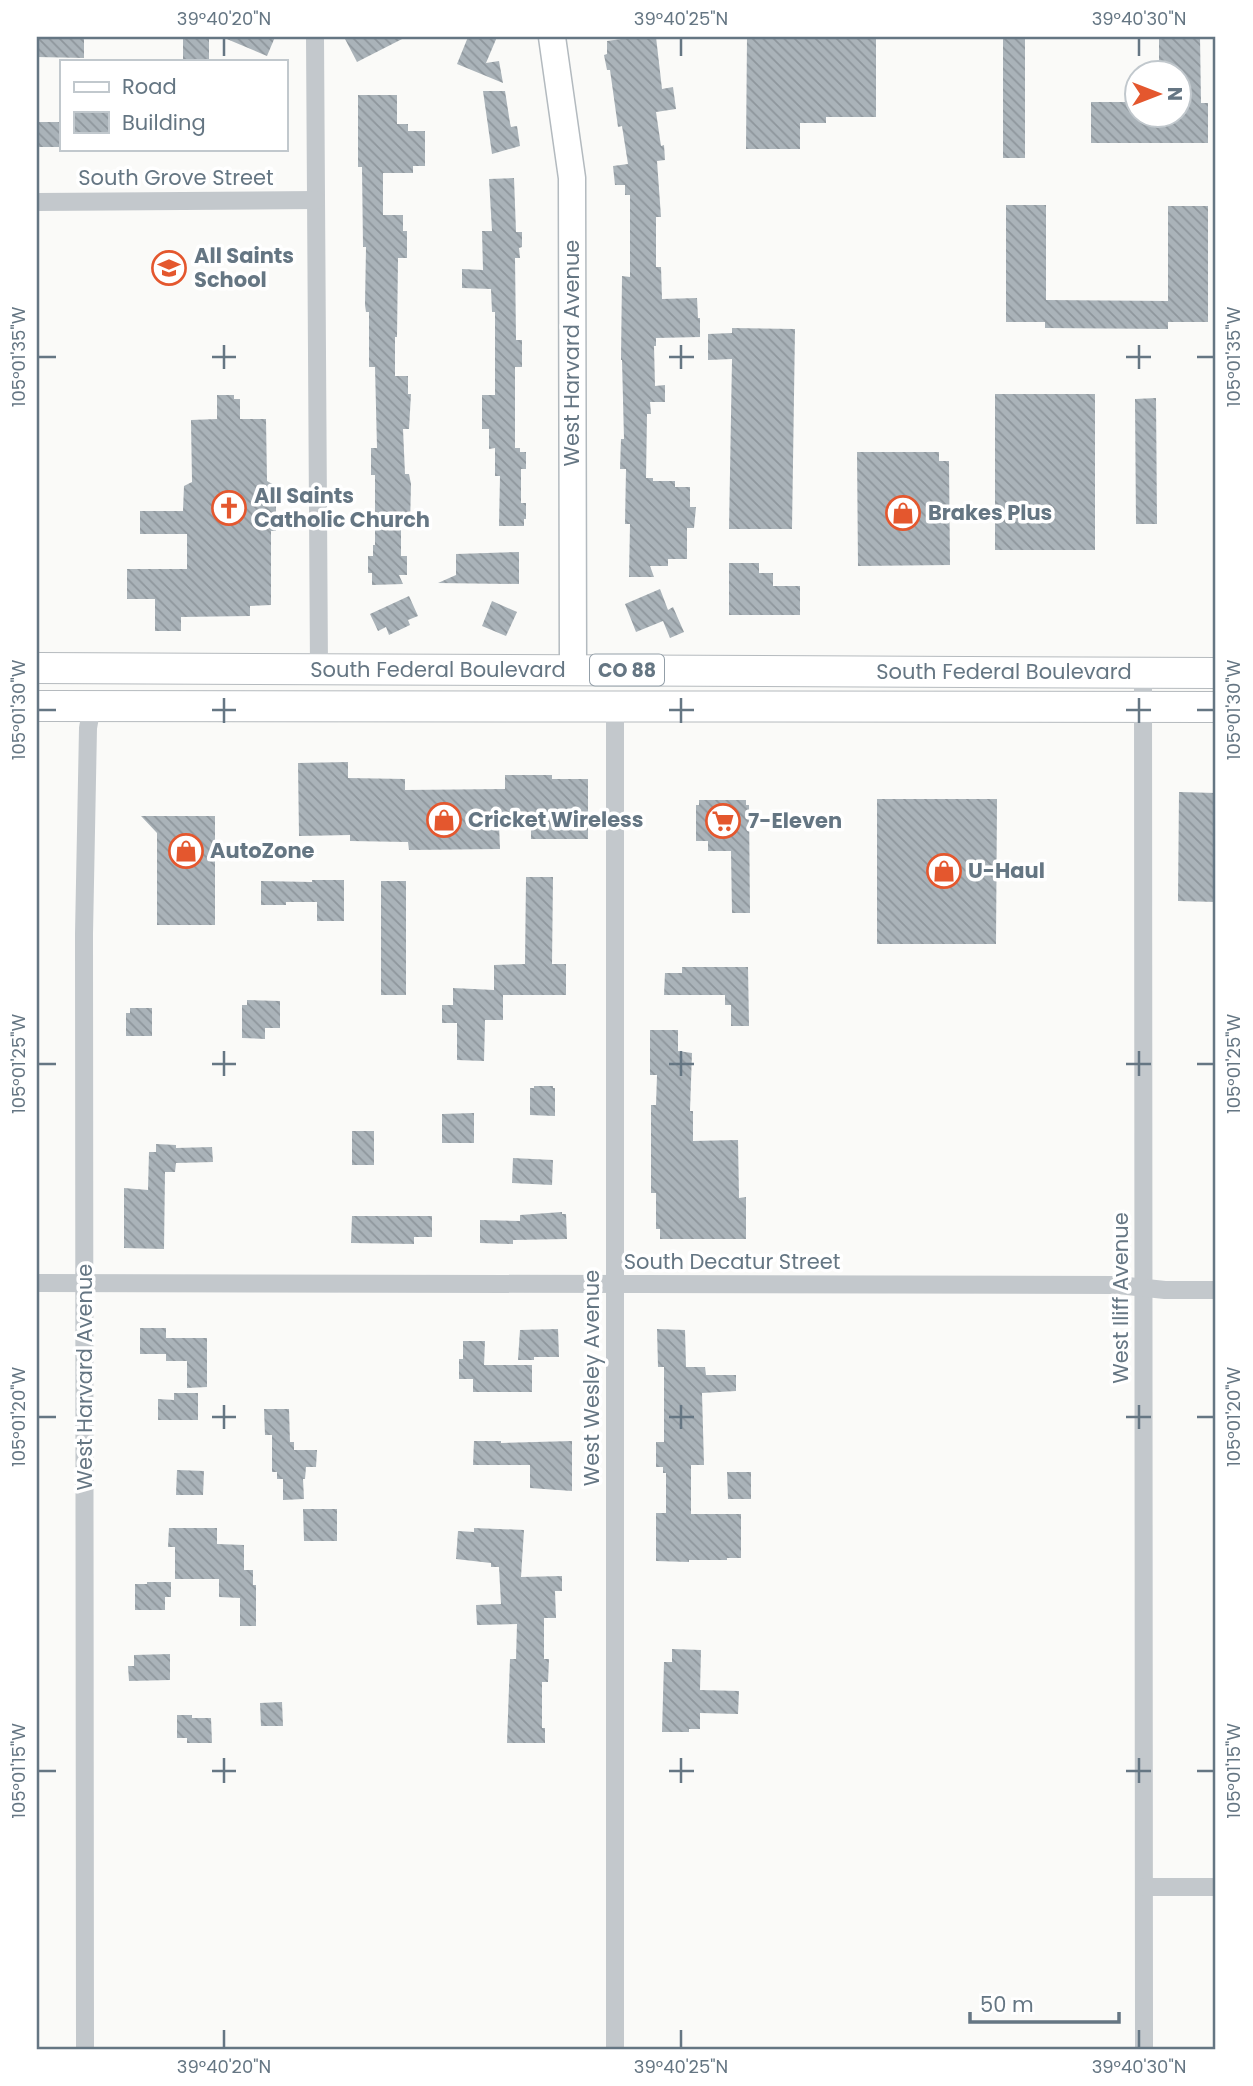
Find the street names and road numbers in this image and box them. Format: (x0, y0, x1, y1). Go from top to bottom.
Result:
street label: South Grove Street (78, 163, 274, 192)
street label: West Harvard Avenue (557, 240, 586, 466)
road number: CO 88 (590, 654, 664, 685)
street label: South Federal Boulevard (310, 655, 566, 684)
street label: South Federal Boulevard (876, 657, 1132, 686)
street label: West Iliff Avenue (1106, 1212, 1135, 1384)
street label: South Decatur Street (624, 1247, 840, 1276)
street label: West Harvard Avenue (70, 1264, 99, 1490)
street label: West Wesley Avenue (577, 1270, 606, 1486)

